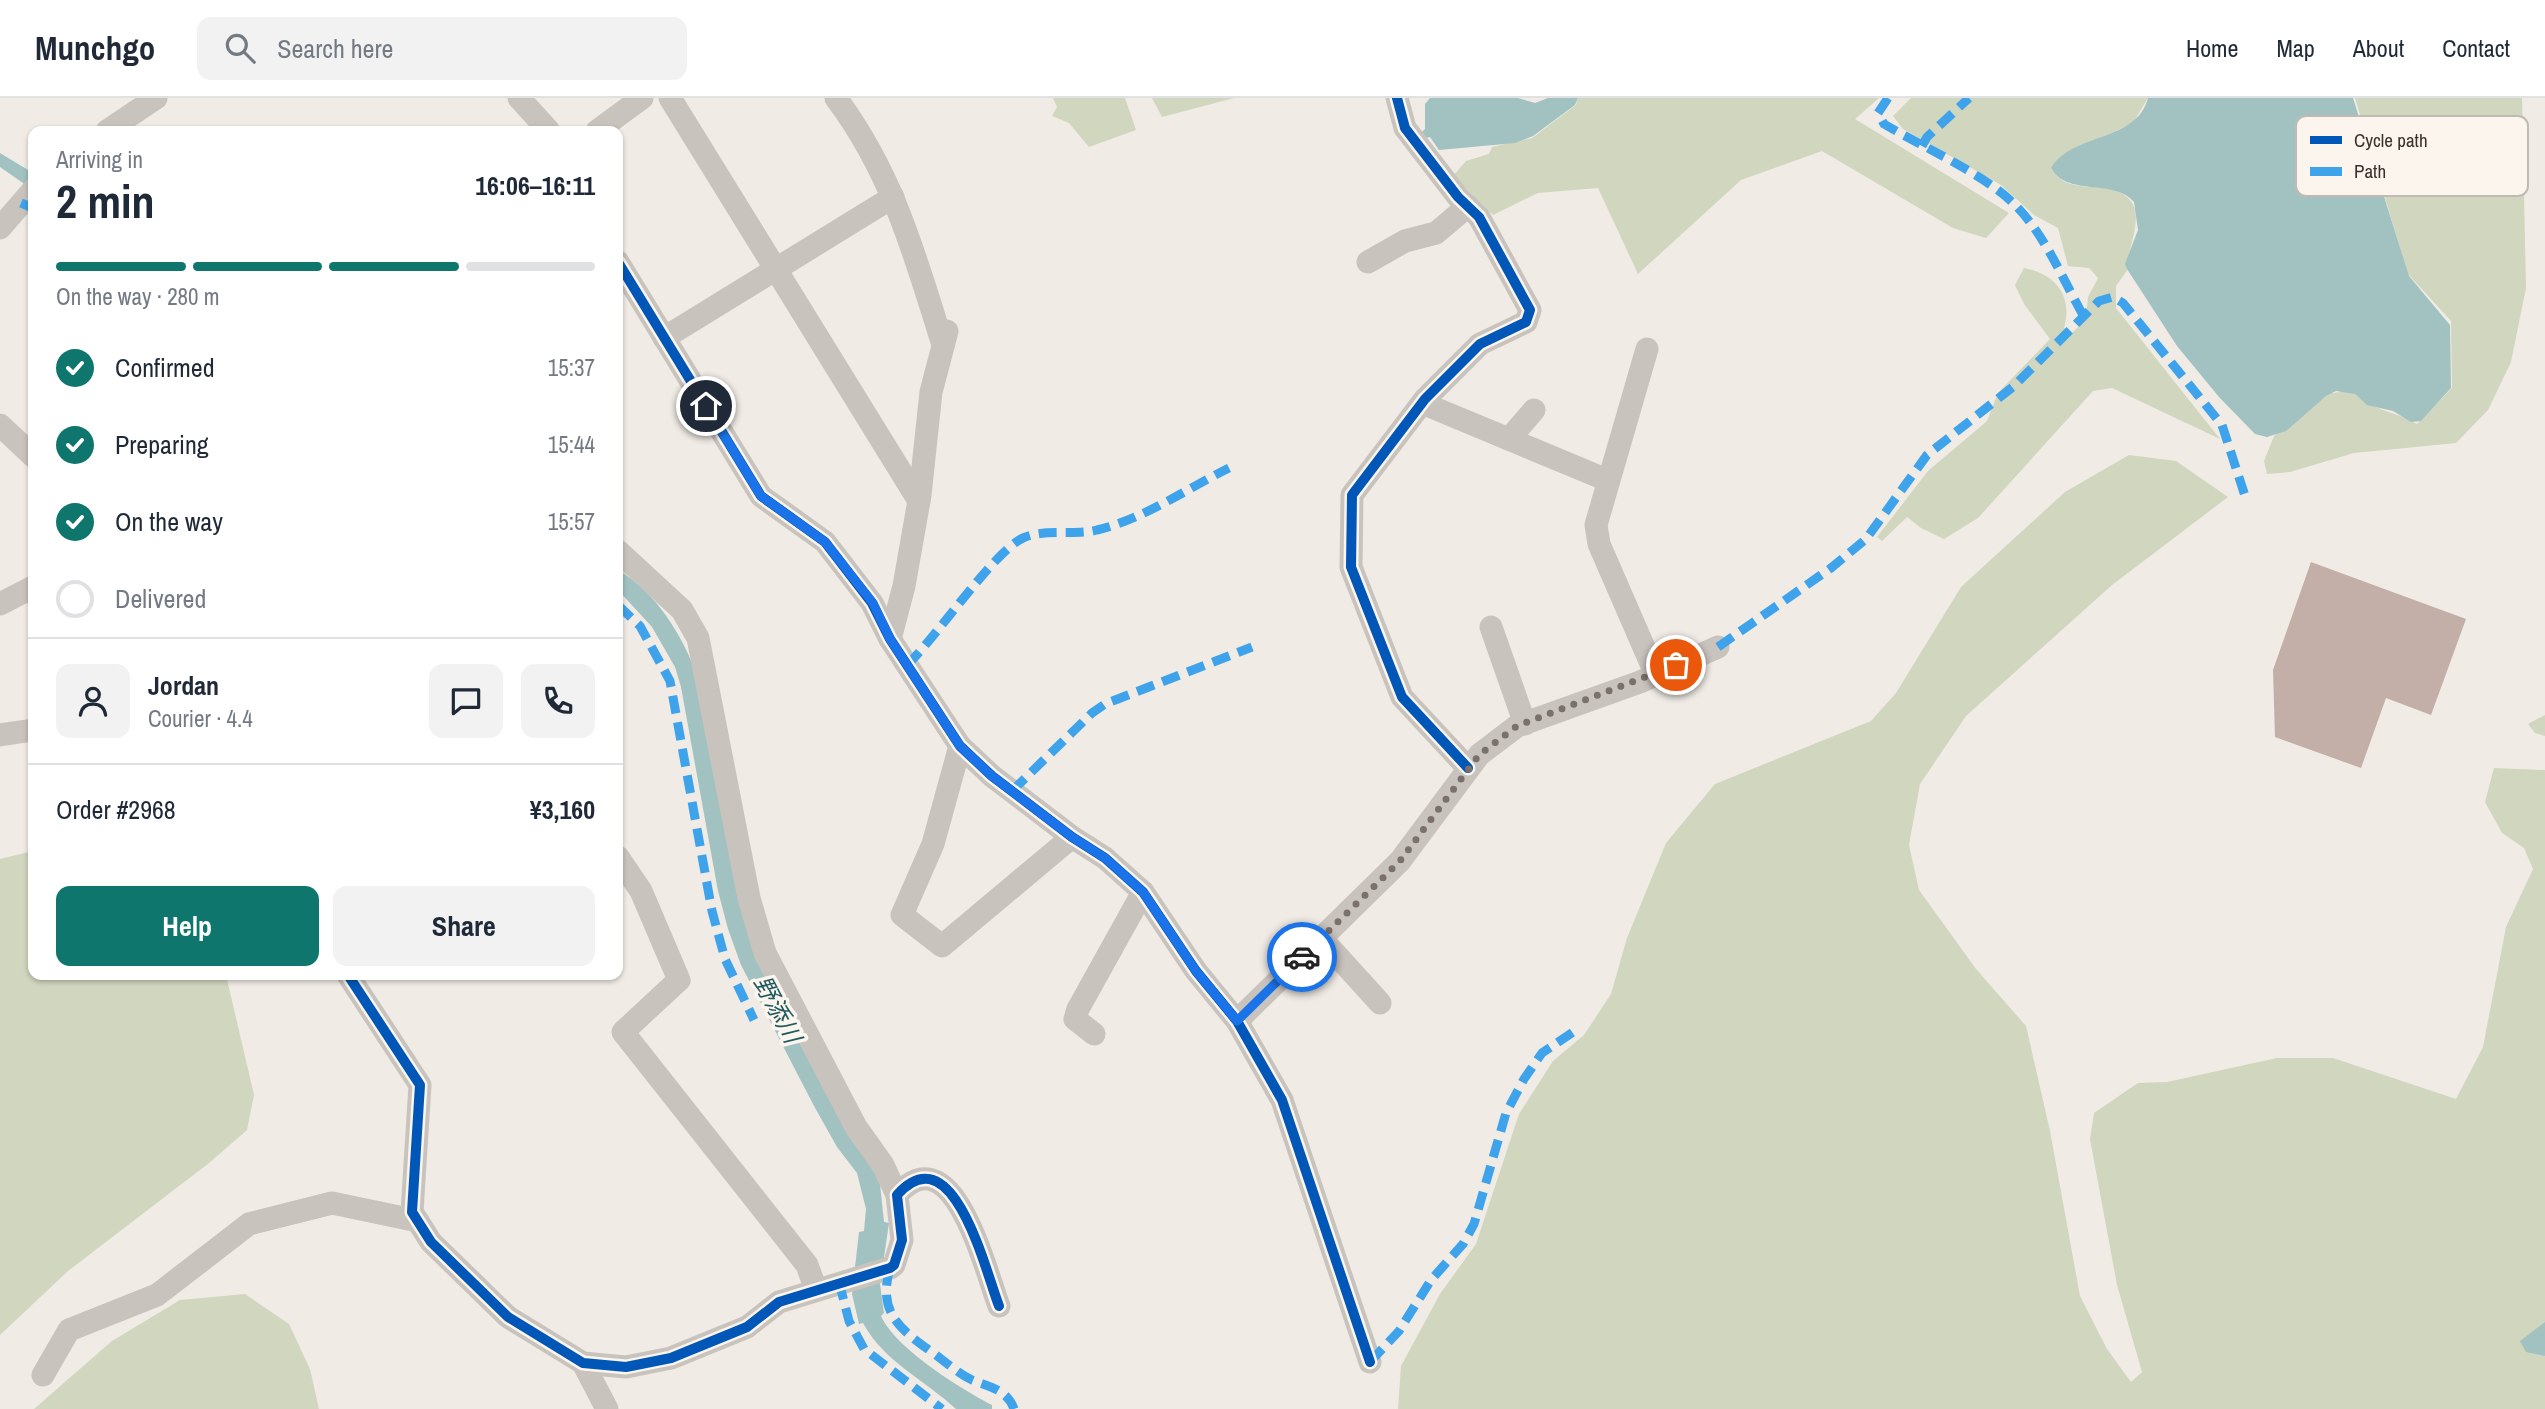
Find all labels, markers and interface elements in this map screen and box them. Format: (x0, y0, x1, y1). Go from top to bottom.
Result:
search box (197, 17, 687, 80)
text: Munchgo (35, 26, 155, 70)
icon: search (221, 29, 259, 67)
text: Search here (277, 31, 393, 66)
text: Home (2186, 32, 2238, 64)
text: Map (2276, 32, 2315, 64)
text: About (2353, 32, 2404, 64)
text: Contact (2442, 32, 2510, 64)
legend (2296, 116, 2528, 196)
text: Cycle path (2354, 127, 2428, 153)
text: Arriving in (56, 144, 143, 175)
text: Path (2354, 158, 2386, 184)
text: 16:06–16:11 (475, 168, 595, 203)
text: 2 min (56, 170, 155, 232)
text: On the way · 280 m (56, 281, 220, 312)
icon: check (56, 349, 94, 387)
text: Confirmed (115, 350, 215, 385)
text: 15:37 (548, 352, 595, 383)
pin (676, 376, 736, 436)
icon: home (687, 387, 725, 425)
icon: check (56, 426, 94, 464)
text: Preparing (115, 427, 209, 462)
text: 15:44 (548, 429, 595, 460)
icon: check (56, 503, 94, 541)
text: On the way (115, 504, 223, 539)
text: 15:57 (548, 506, 595, 537)
text: Delivered (115, 581, 206, 616)
pin (1646, 635, 1706, 695)
icon: bag (1657, 646, 1695, 684)
button: person (56, 664, 130, 738)
button: chat (429, 664, 503, 738)
button: phone (521, 664, 595, 738)
text: Jordan (148, 668, 219, 703)
text: Courier · 4.4 (148, 703, 253, 734)
text: Order #2968 (56, 792, 176, 827)
text: ¥3,160 (530, 792, 595, 827)
button: Help (56, 886, 319, 966)
button: Share (333, 886, 595, 966)
courier (1267, 922, 1337, 992)
icon: car (1283, 938, 1321, 976)
water label: 野添川 (747, 970, 810, 1051)

